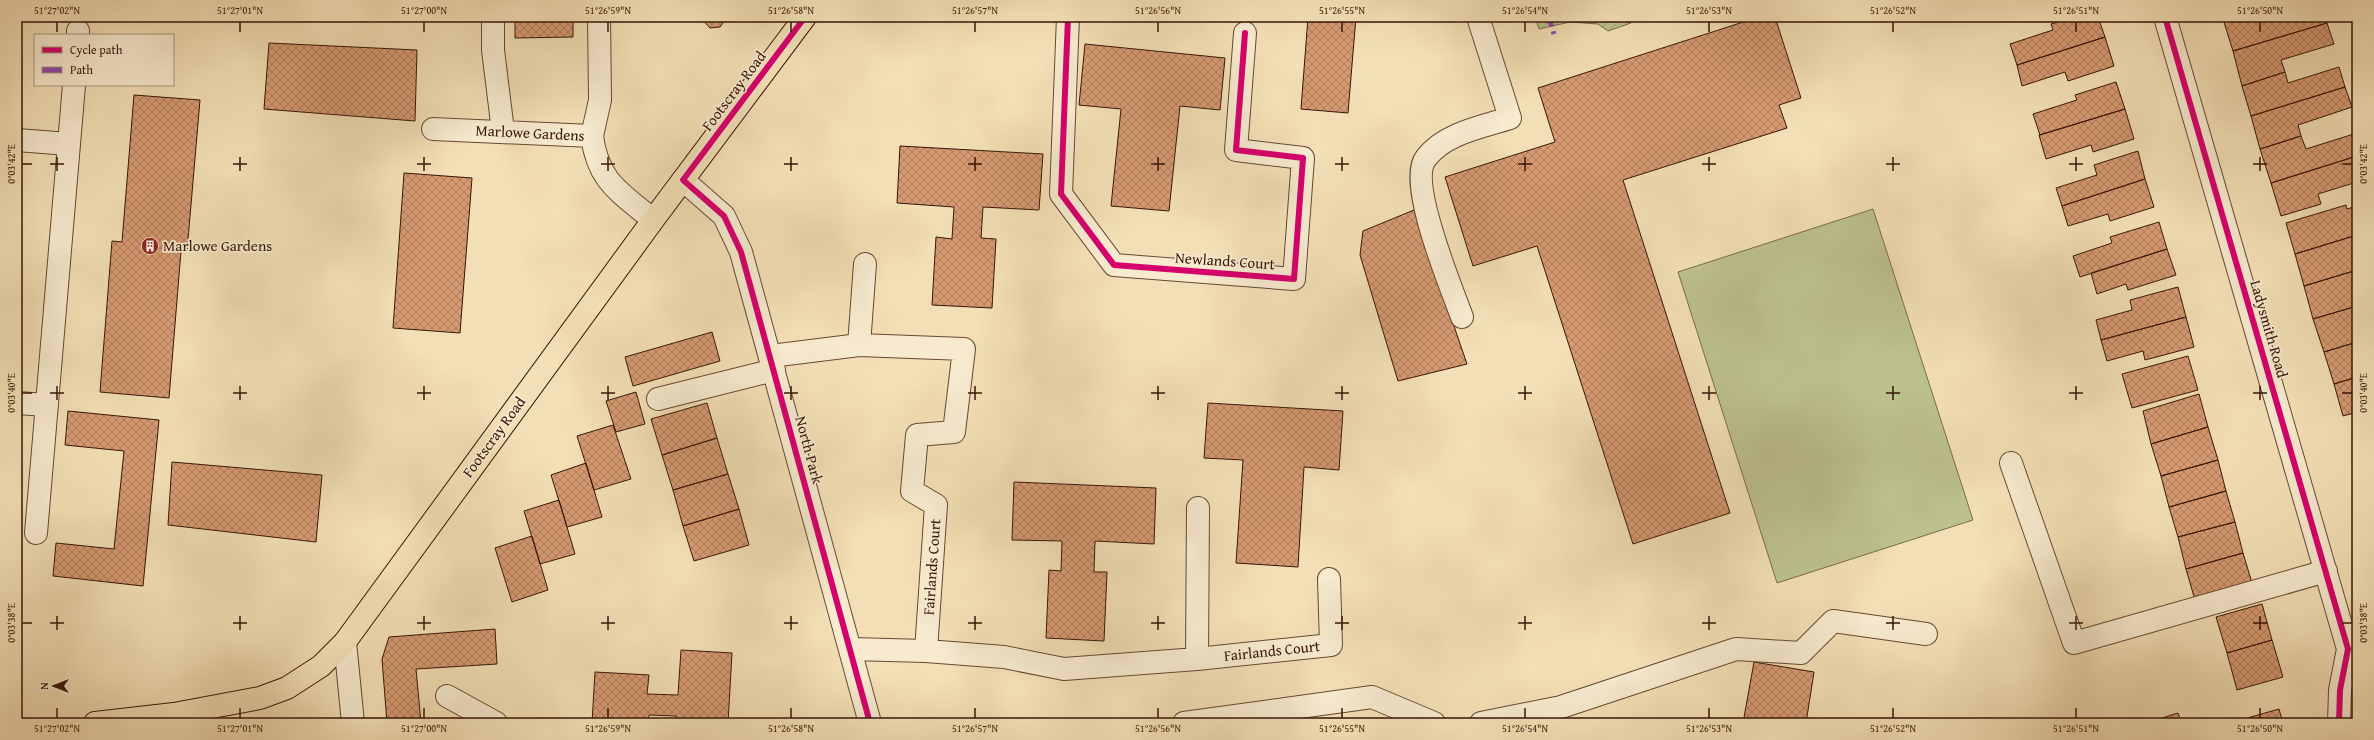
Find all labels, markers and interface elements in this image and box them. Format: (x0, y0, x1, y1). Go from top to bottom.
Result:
text: 51°27'02"N (34, 3, 80, 18)
text: 51°27'01"N (217, 3, 263, 18)
text: 51°27'00"N (401, 3, 447, 18)
text: 51°26'59"N (585, 3, 631, 18)
text: 51°26'58"N (768, 3, 814, 18)
text: 51°26'57"N (952, 3, 998, 18)
text: 51°26'56"N (1135, 3, 1181, 18)
text: 51°26'55"N (1319, 3, 1365, 18)
text: 51°26'54"N (1502, 3, 1548, 18)
text: 51°26'53"N (1686, 3, 1732, 18)
text: 51°26'52"N (1870, 3, 1916, 18)
text: 51°26'51"N (2053, 3, 2099, 18)
text: 51°26'50"N (2237, 3, 2283, 18)
legend (34, 34, 174, 86)
text: Cycle path (70, 41, 123, 58)
street label: Footscray Road (697, 46, 771, 135)
text: Path (70, 61, 93, 78)
street label: Marlowe Gardens (475, 119, 585, 146)
text: 0°03'42"E (4, 144, 19, 184)
text: 0°03'42"E (2356, 144, 2371, 184)
place label: Marlowe Gardens (163, 235, 272, 256)
building icon: Marlowe Gardens (140, 236, 160, 256)
street label: Newlands Court (1174, 247, 1276, 275)
street label: Ladysmith Road (2246, 278, 2293, 380)
text: 0°03'40"E (4, 373, 19, 413)
text: 0°03'40"E (2356, 373, 2371, 413)
street label: Footscray Road (457, 392, 530, 481)
street label: North Park (790, 414, 829, 487)
street label: Fairlands Court (918, 517, 945, 616)
text: 0°03'38"E (4, 603, 19, 643)
text: 0°03'38"E (2356, 603, 2371, 643)
street label: Fairlands Court (1223, 635, 1322, 666)
north arrow (34, 666, 74, 706)
text: N (36, 682, 52, 690)
text: 51°27'02"N (34, 721, 80, 736)
text: 51°27'01"N (217, 721, 263, 736)
text: 51°27'00"N (401, 721, 447, 736)
text: 51°26'59"N (585, 721, 631, 736)
text: 51°26'58"N (768, 721, 814, 736)
text: 51°26'57"N (952, 721, 998, 736)
text: 51°26'56"N (1135, 721, 1181, 736)
text: 51°26'55"N (1319, 721, 1365, 736)
text: 51°26'54"N (1502, 721, 1548, 736)
text: 51°26'53"N (1686, 721, 1732, 736)
text: 51°26'52"N (1870, 721, 1916, 736)
text: 51°26'51"N (2053, 721, 2099, 736)
text: 51°26'50"N (2237, 721, 2283, 736)

